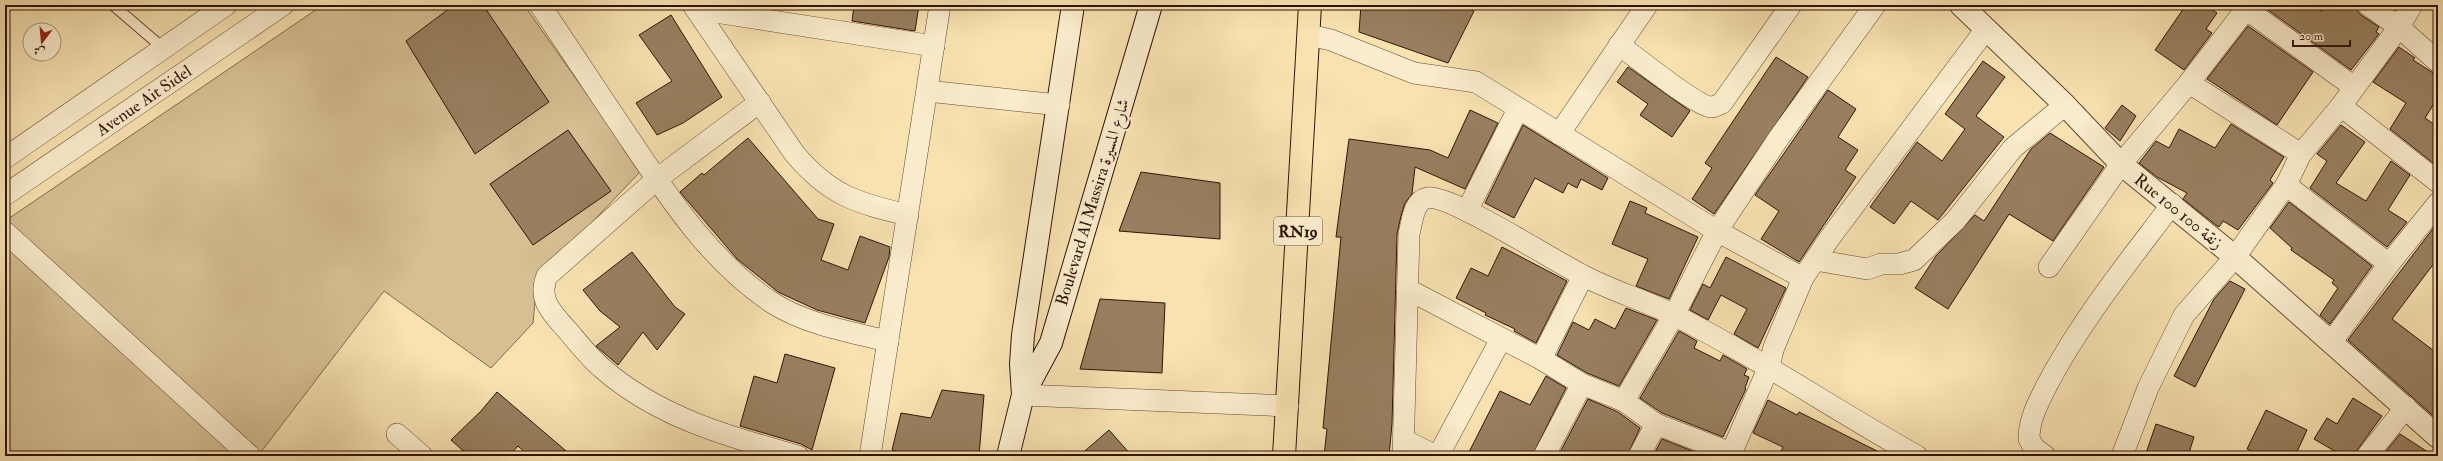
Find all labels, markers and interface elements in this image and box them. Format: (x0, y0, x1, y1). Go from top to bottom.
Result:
north arrow (22, 22, 62, 62)
scale bar (2293, 22, 2350, 48)
text: 20 m (2299, 29, 2324, 44)
text: ش (32, 43, 46, 59)
street label: Avenue Ait Sidel (91, 60, 196, 141)
street label: Boulevard Al Massira شارع المسيرة (1051, 96, 1137, 309)
street label: Rue 100 زنقة 100 (2130, 169, 2227, 254)
road number: RN19 (1274, 217, 1322, 245)

